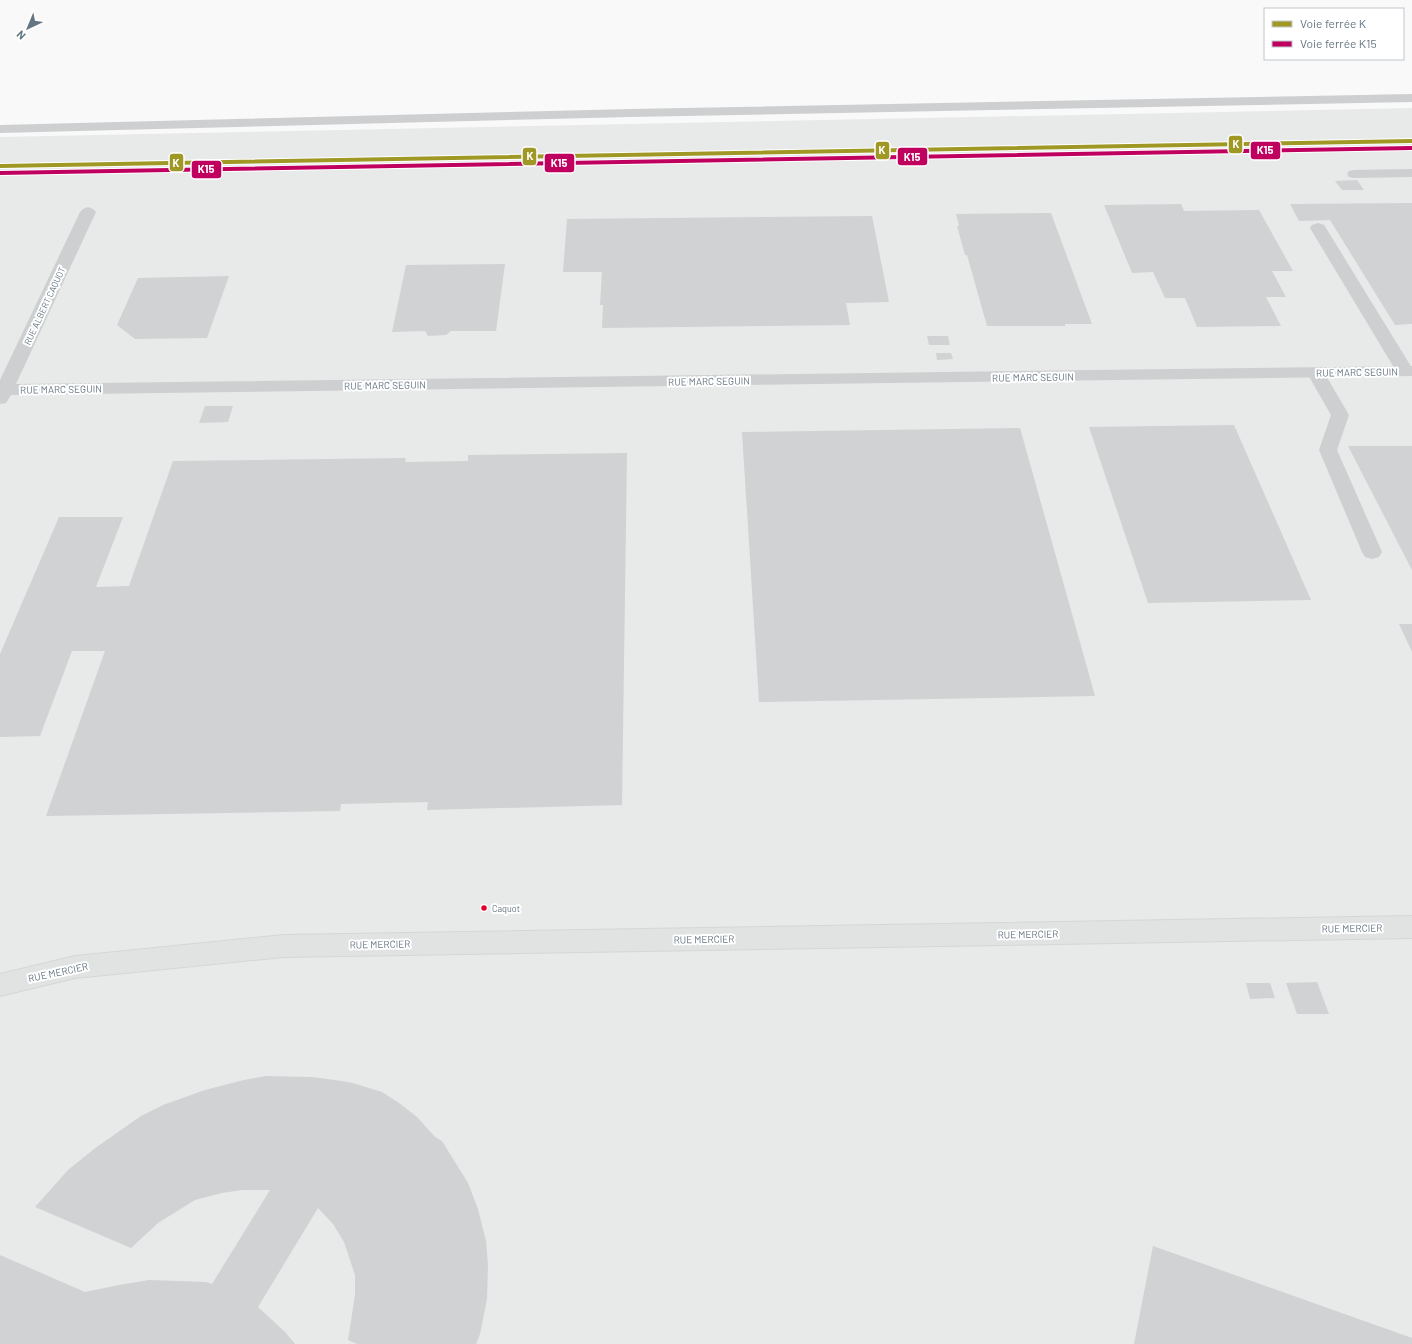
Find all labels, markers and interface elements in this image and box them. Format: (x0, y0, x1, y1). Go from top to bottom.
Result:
north arrow (8, 8, 48, 48)
legend (1264, 8, 1404, 60)
text: Voie ferrée K (1300, 16, 1367, 30)
text: N (14, 28, 28, 43)
text: Voie ferrée K15 (1300, 36, 1377, 50)
line badge: K (1228, 135, 1243, 154)
text: K (1233, 137, 1240, 150)
line badge: K (875, 141, 890, 160)
line badge: K15 (1250, 141, 1281, 160)
text: K (879, 143, 886, 156)
text: K15 (1257, 143, 1273, 156)
line badge: K (522, 147, 537, 166)
line badge: K15 (897, 147, 928, 166)
text: K (527, 149, 534, 162)
text: K15 (904, 150, 920, 163)
line badge: K (169, 153, 184, 172)
line badge: K15 (544, 153, 575, 173)
text: K (173, 156, 180, 169)
text: K15 (551, 156, 567, 169)
line badge: K15 (191, 160, 222, 179)
text: K15 (198, 162, 214, 175)
street label: RUE ALBERT CAQUOT (22, 265, 67, 347)
street label: RUE MARC SEGUIN (1316, 365, 1398, 379)
street label: RUE MARC SEGUIN (992, 370, 1074, 384)
street label: RUE MARC SEGUIN (668, 374, 750, 388)
street label: RUE MARC SEGUIN (344, 378, 426, 392)
street label: RUE MARC SEGUIN (20, 382, 102, 396)
marker: Caquot (479, 903, 489, 913)
place label: Caquot (492, 903, 520, 914)
street label: RUE MERCIER (1321, 921, 1383, 935)
street label: RUE MERCIER (997, 927, 1059, 941)
street label: RUE MERCIER (673, 932, 735, 946)
street label: RUE MERCIER (349, 937, 411, 951)
street label: RUE MERCIER (27, 960, 89, 984)

